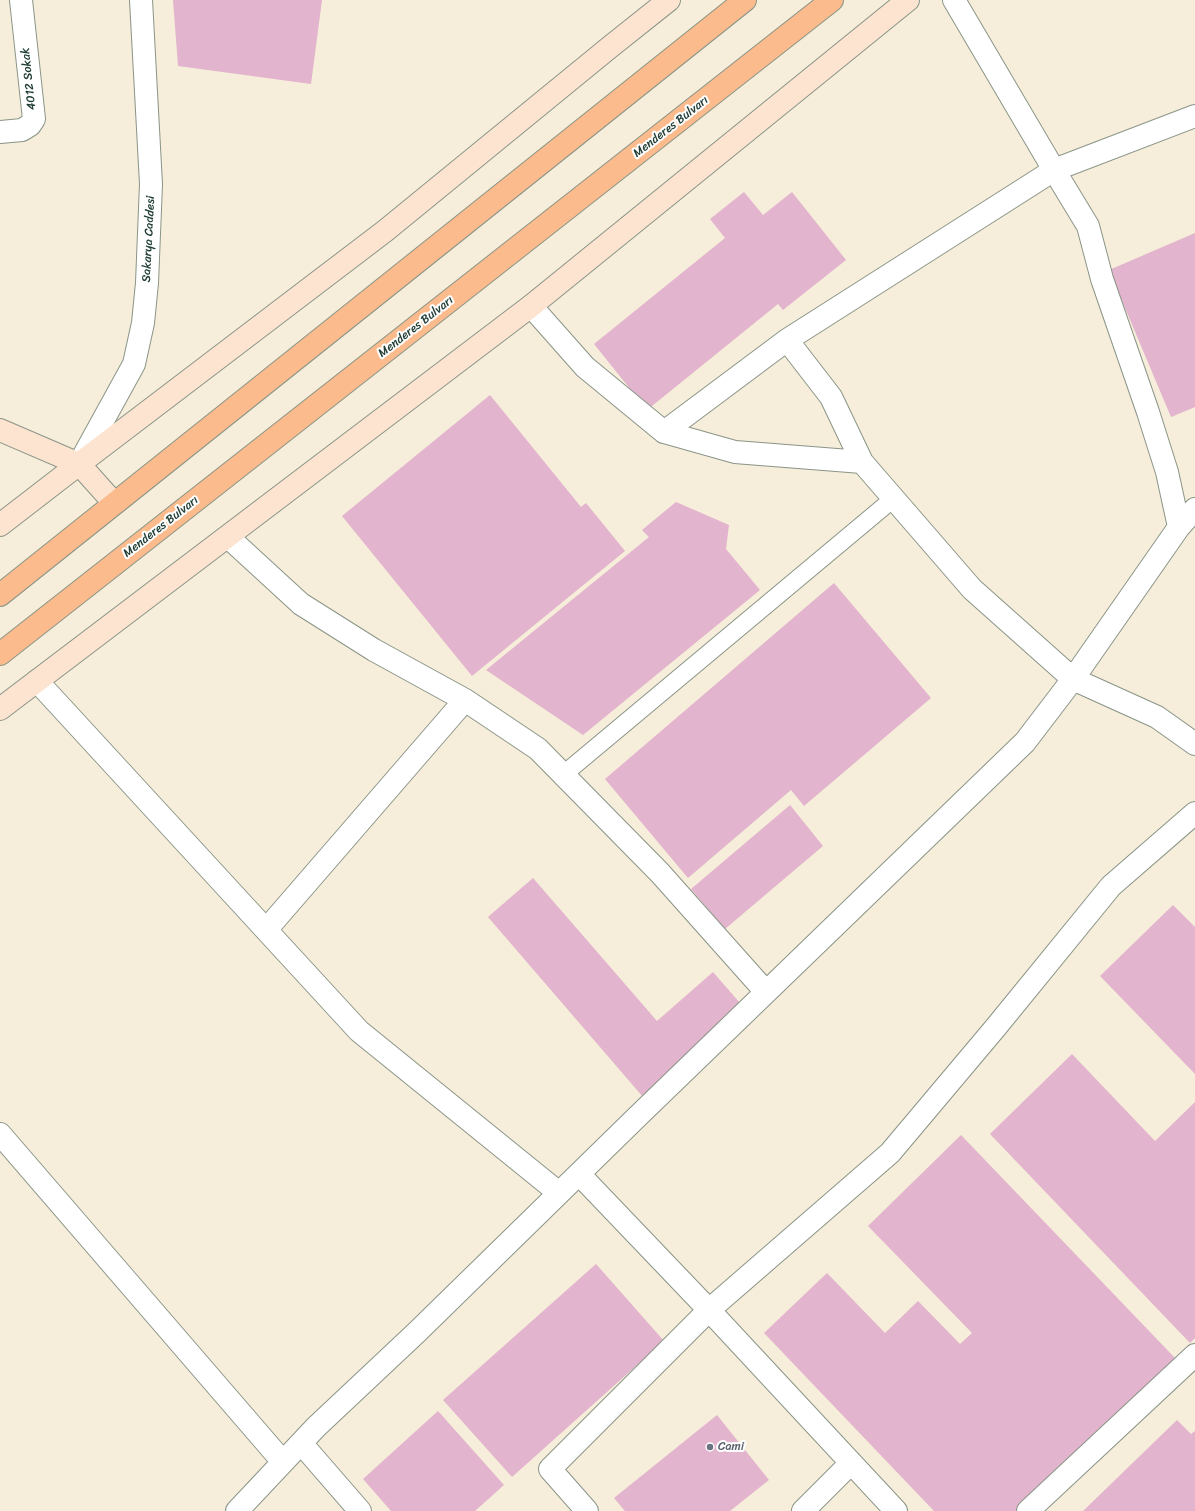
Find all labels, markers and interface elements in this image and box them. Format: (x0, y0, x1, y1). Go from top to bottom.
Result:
street label: 4012 Sokak (19, 47, 39, 111)
street label: Menderes Bulvarı (631, 93, 711, 161)
street label: Sakarya Caddesi (140, 195, 158, 283)
street label: Menderes Bulvarı (376, 293, 456, 361)
street label: Menderes Bulvarı (121, 493, 201, 561)
place label: Cami (718, 1440, 744, 1454)
marker: Cami (705, 1442, 715, 1452)

